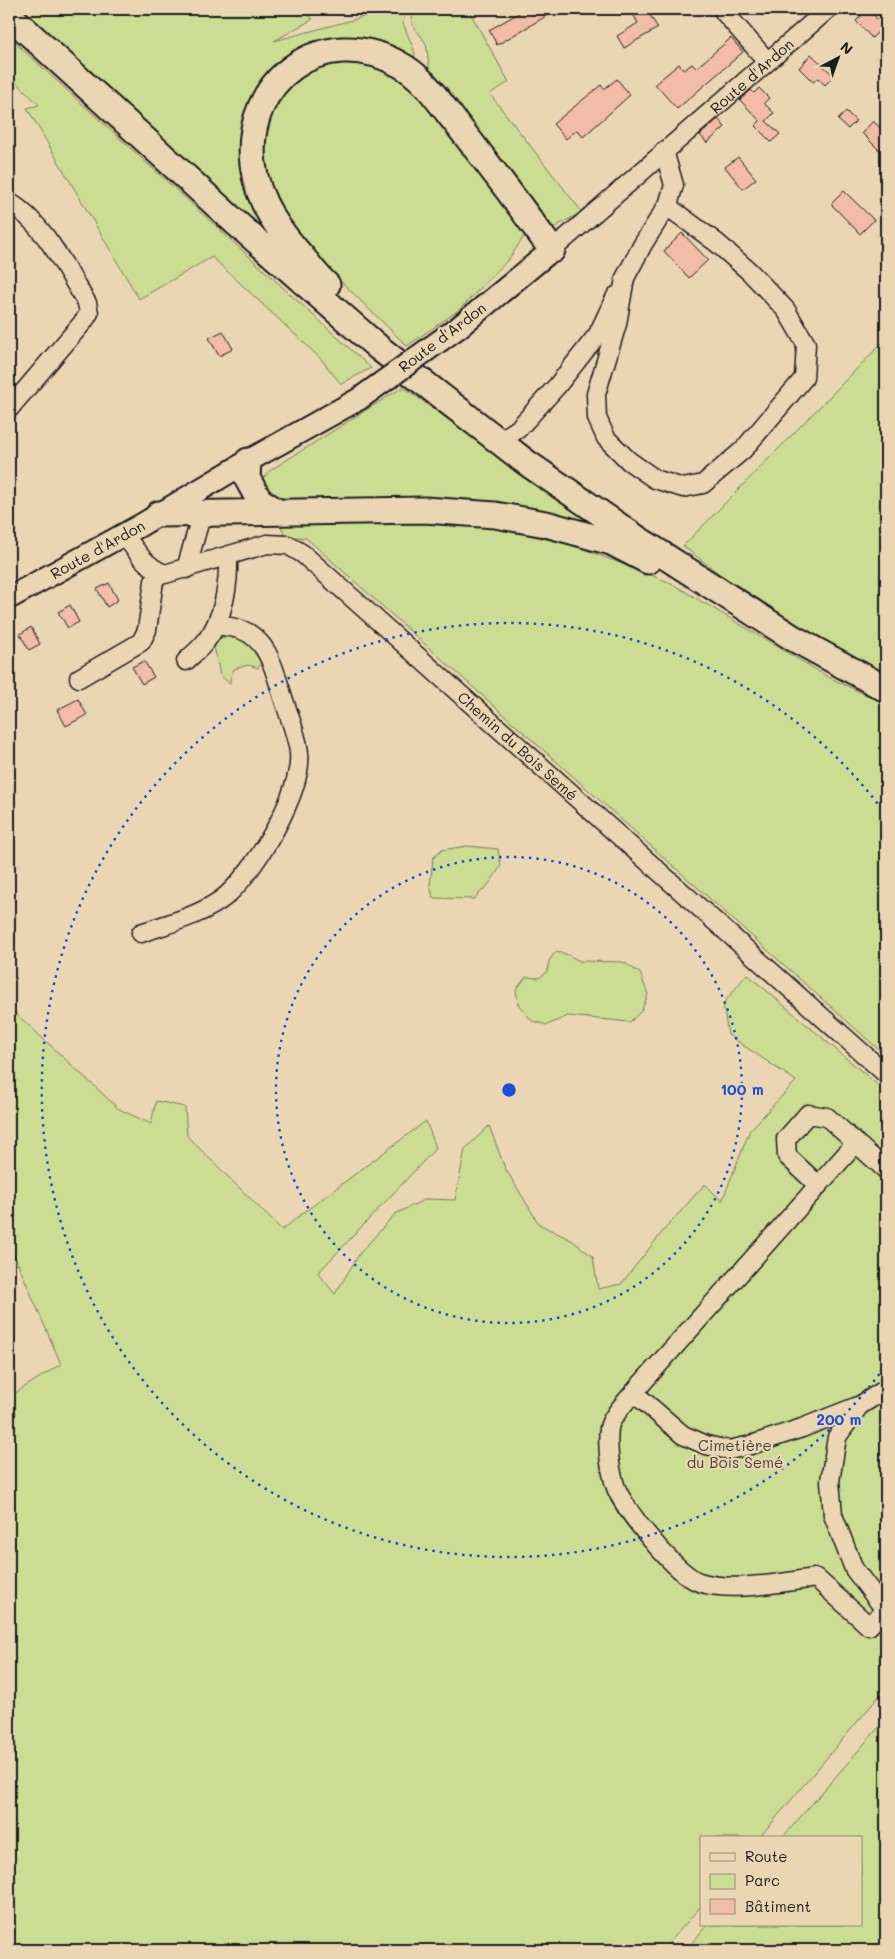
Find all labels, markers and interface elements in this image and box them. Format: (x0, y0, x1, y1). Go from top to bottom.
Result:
north arrow (812, 32, 862, 82)
street label: Route d'Ardon (706, 34, 798, 118)
text: N (837, 37, 857, 58)
street label: Route d'Ardon (394, 297, 490, 377)
street label: Route d'Ardon (47, 515, 148, 583)
street label: Chemin du Bois Semé (453, 687, 582, 805)
text: 100 m (720, 1079, 764, 1099)
centre of rings (500, 1081, 518, 1099)
text: 200 m (817, 1409, 862, 1429)
park label: Cimetière du Bois Semé (687, 1435, 783, 1472)
legend (700, 1836, 862, 1926)
text: Route (745, 1846, 788, 1866)
text: Parc (745, 1870, 780, 1890)
text: Bâtiment (745, 1896, 811, 1916)

